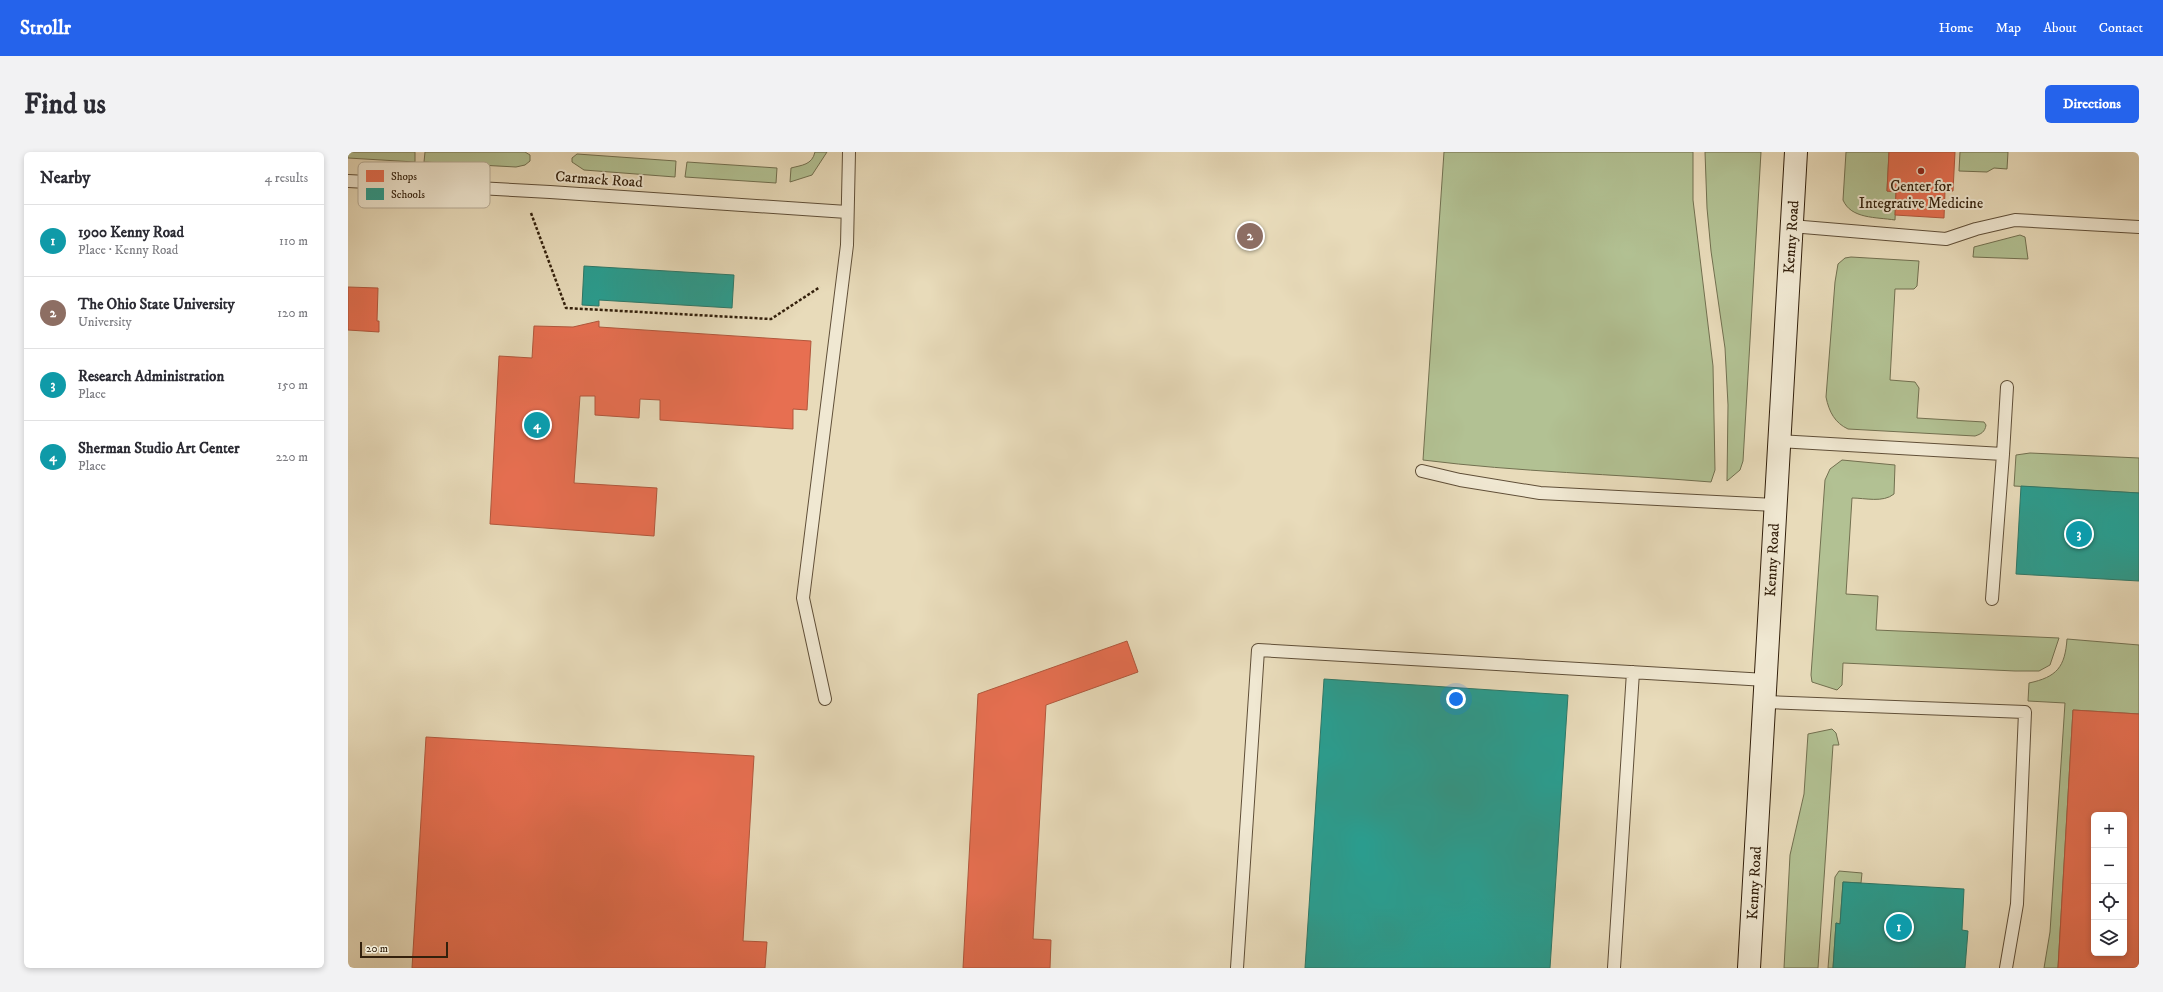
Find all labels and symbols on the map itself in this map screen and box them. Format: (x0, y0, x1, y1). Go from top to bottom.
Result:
legend (358, 162, 490, 208)
marker: Center for Integrative Medicine (1916, 166, 1926, 176)
street label: Carmack Road (555, 167, 644, 192)
text: Shops (391, 170, 417, 184)
place label: Center for Integrative Medicine (1859, 177, 1983, 213)
text: Schools (391, 188, 425, 202)
street label: Kenny Road (1779, 199, 1804, 274)
pin: 2 (1237, 221, 1263, 251)
pin: 4 (524, 410, 550, 440)
pin: 3 (2066, 519, 2092, 549)
street label: Kenny Road (1761, 522, 1784, 597)
your location (1446, 689, 1466, 709)
street label: Kenny Road (1743, 845, 1766, 920)
pin: 1 (1886, 912, 1912, 942)
scale bar (360, 940, 448, 959)

